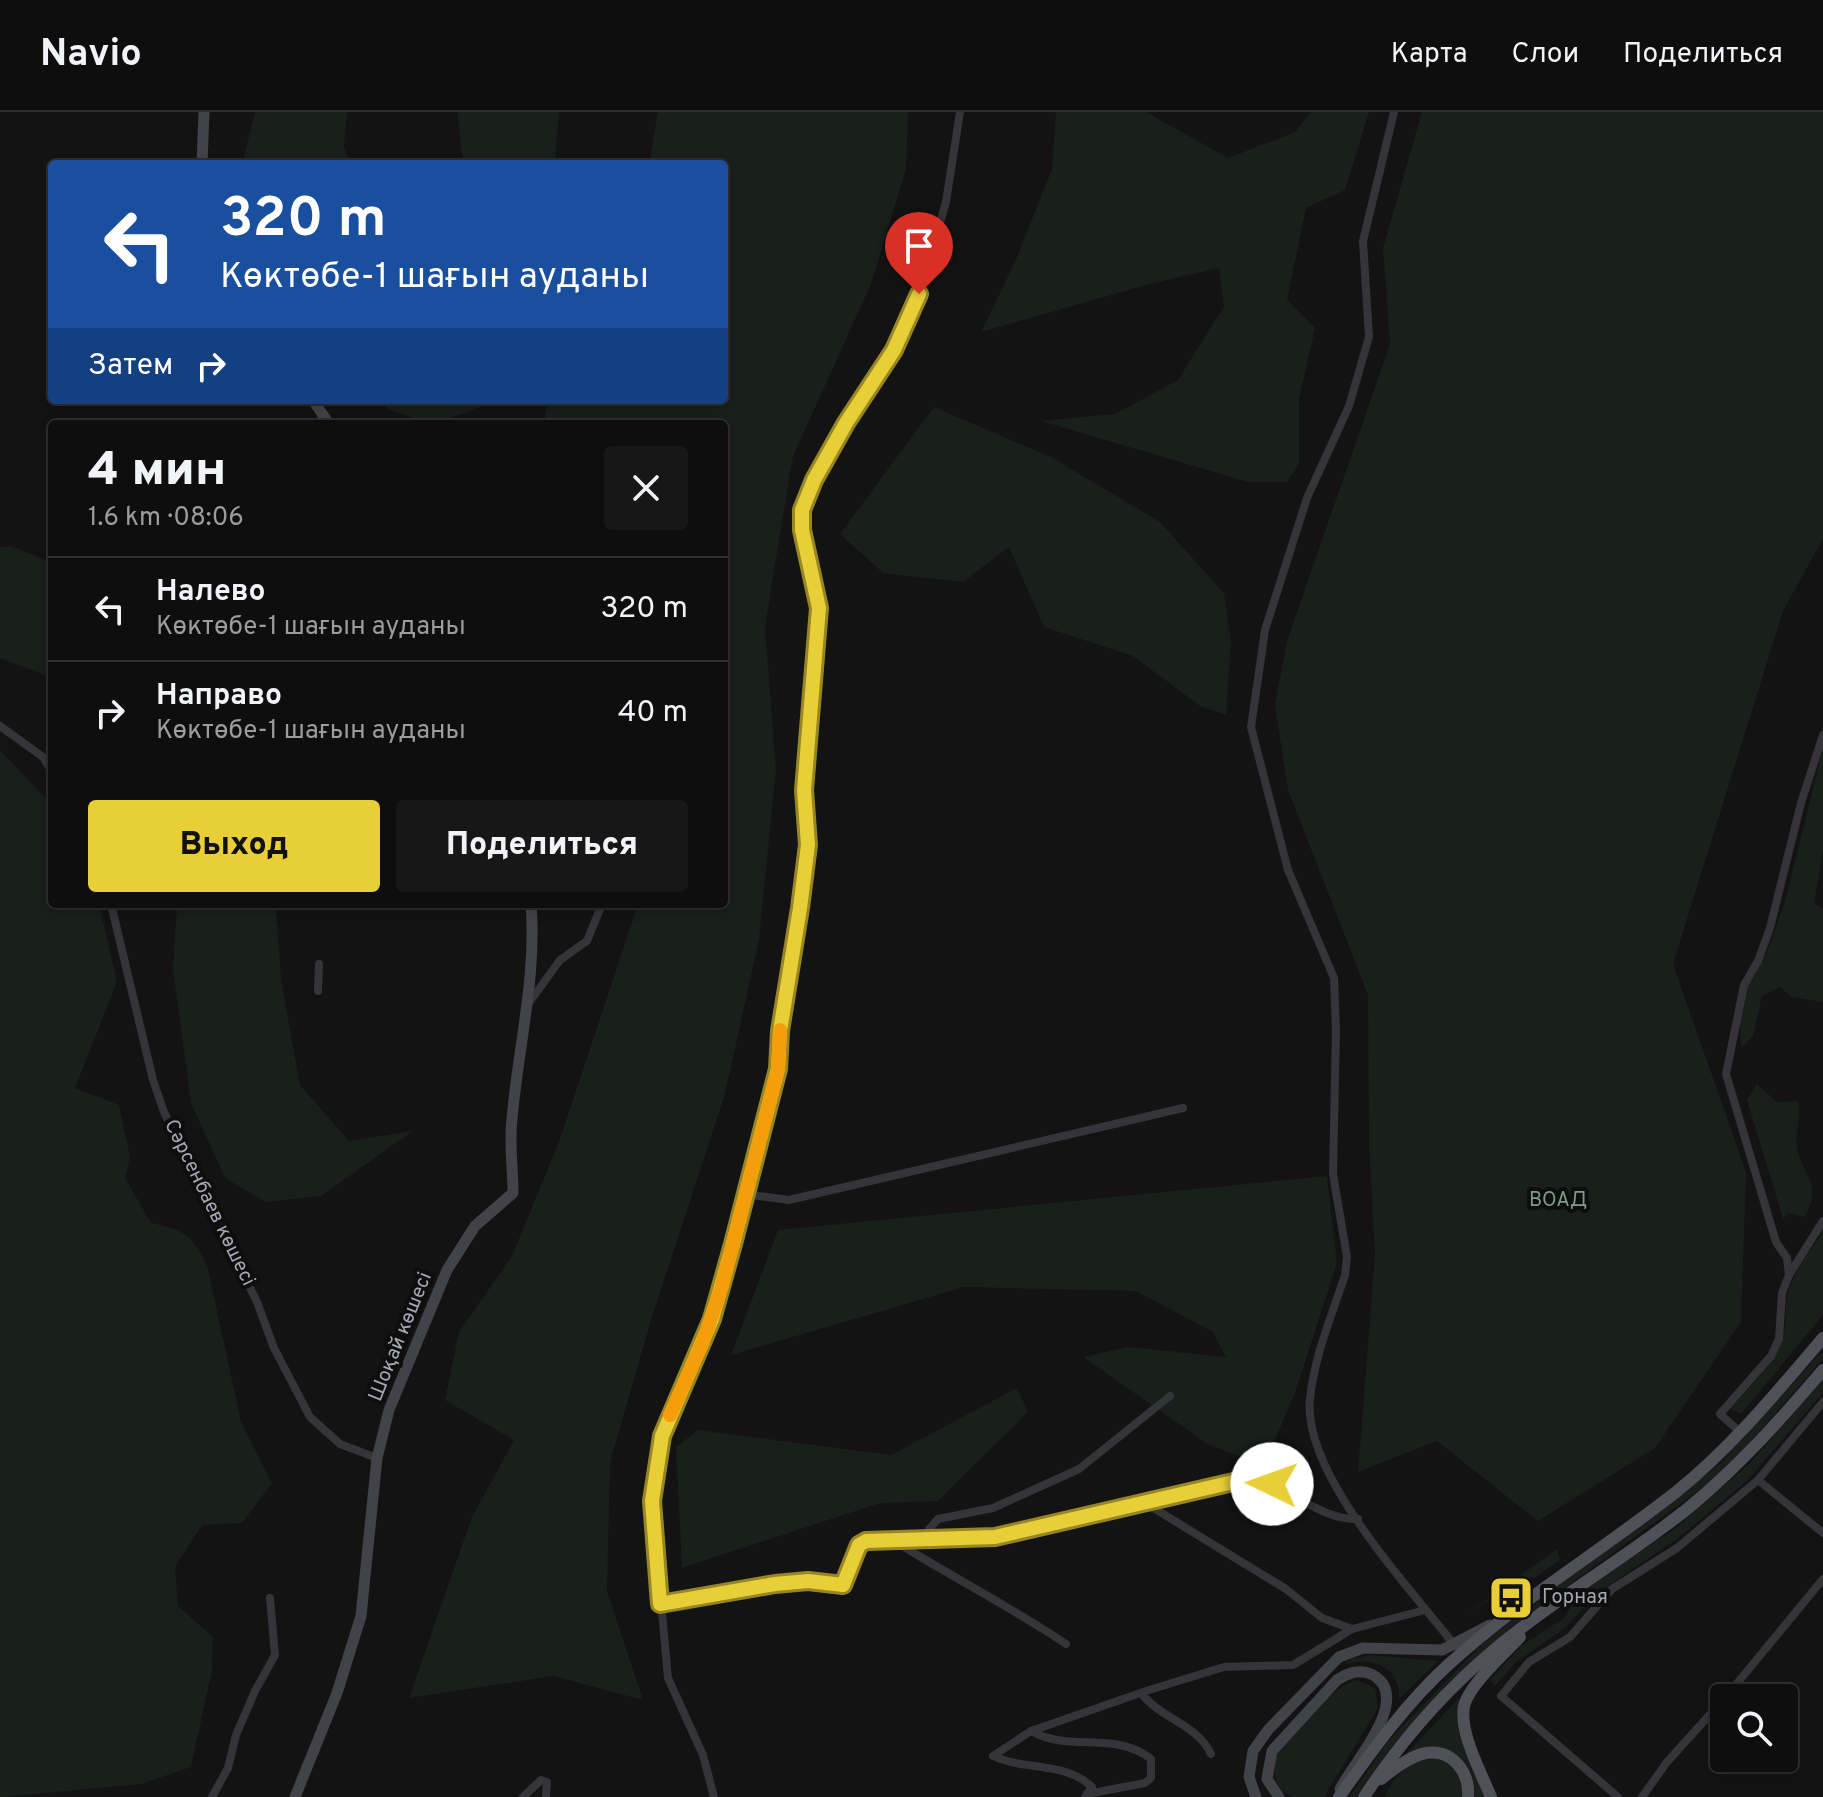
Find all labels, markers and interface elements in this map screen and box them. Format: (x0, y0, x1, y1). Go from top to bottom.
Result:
text: Navio (40, 31, 142, 80)
text: Карта (1391, 37, 1467, 73)
text: Слои (1511, 37, 1579, 73)
text: Поделиться (1623, 37, 1783, 73)
text: 320 m (220, 186, 387, 256)
icon: left (88, 192, 192, 296)
pin (885, 212, 953, 294)
icon: arrive (897, 224, 941, 268)
text: Көктөбе-1 шағын ауданы (220, 255, 649, 301)
icon: right (189, 344, 233, 388)
text: Затем (88, 348, 173, 385)
text: 4 мин (88, 442, 226, 502)
button: close (604, 446, 688, 530)
text: 1.6 km · 08:06 (88, 502, 244, 535)
text: Налево (156, 574, 265, 611)
icon: left (88, 587, 132, 631)
text: 320 m (600, 591, 688, 628)
text: Көктөбе-1 шағын ауданы (156, 611, 466, 644)
text: Направо (156, 678, 282, 715)
icon: right (88, 691, 132, 735)
text: 40 m (618, 695, 688, 732)
text: Көктөбе-1 шағын ауданы (156, 715, 466, 748)
button: Выход (88, 800, 380, 892)
button: Поделиться (396, 800, 688, 892)
street label: Сәрсенбаев көшесі (157, 1115, 261, 1291)
park label: ВОАД (1529, 1188, 1587, 1214)
street label: Шоқай көшесі (363, 1268, 439, 1406)
position arrow (1230, 1442, 1314, 1526)
bus stop icon: Горная (1487, 1574, 1535, 1622)
place label: Горная (1542, 1585, 1608, 1611)
map controls (1710, 1684, 1798, 1772)
button: search (1710, 1684, 1798, 1772)

